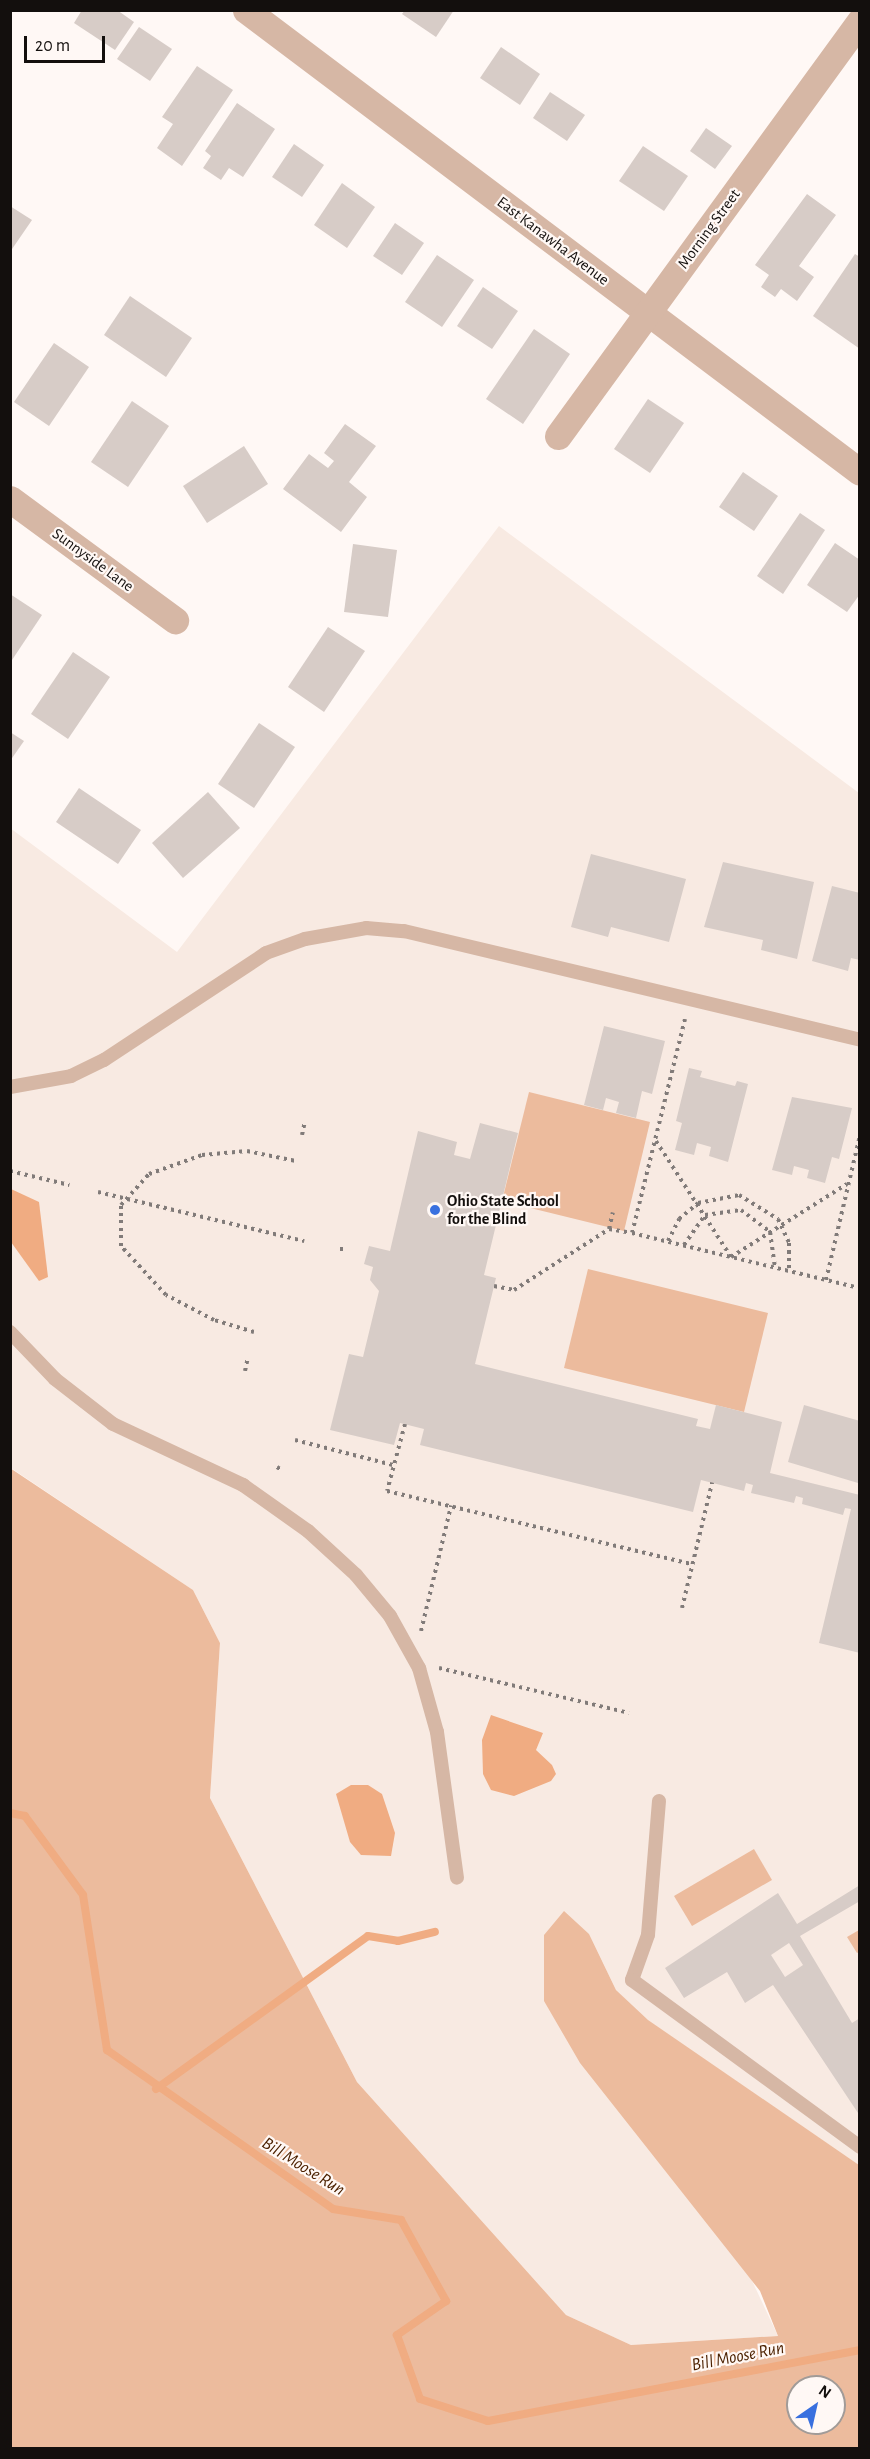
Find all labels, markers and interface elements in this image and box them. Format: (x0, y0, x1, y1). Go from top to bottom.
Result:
scale bar (27, 24, 108, 62)
text: 20 m (35, 37, 70, 55)
street label: Morning Street (674, 185, 744, 273)
street label: East Kanawha Avenue (493, 193, 613, 289)
street label: Sunnyside Lane (49, 524, 137, 596)
place label: Ohio State School for the Blind (447, 1191, 559, 1229)
marker: Ohio State School for the Blind (428, 1203, 442, 1217)
water label: Bill Moose Run (257, 2133, 349, 2201)
water label: Bill Moose Run (690, 2337, 786, 2377)
north arrow (786, 2375, 846, 2435)
text: N (816, 2382, 834, 2401)

